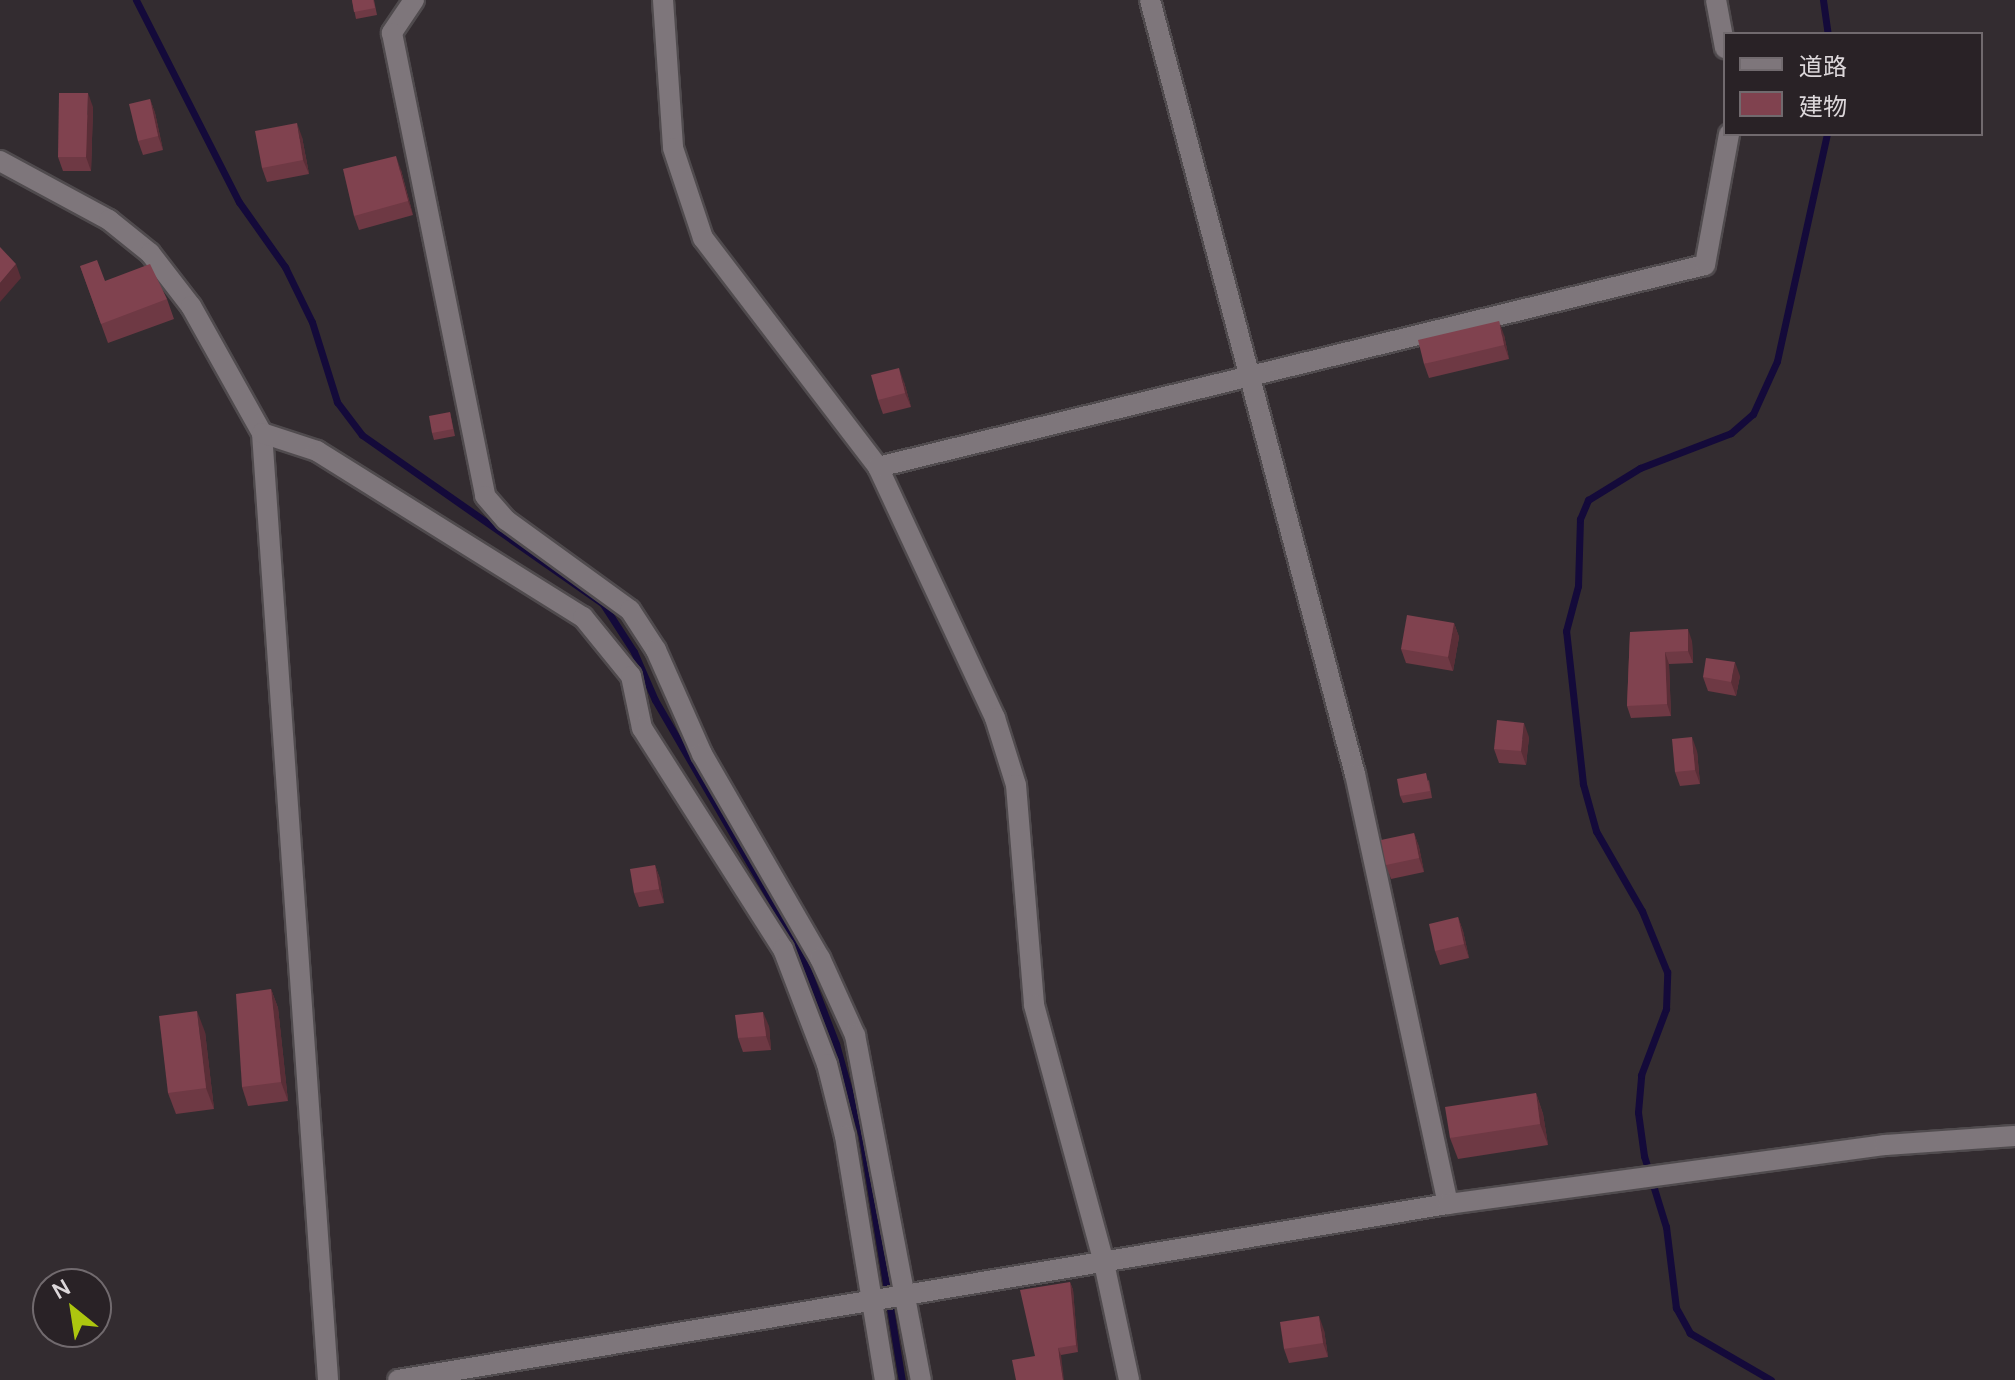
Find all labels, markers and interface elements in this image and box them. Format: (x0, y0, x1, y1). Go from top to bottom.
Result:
legend (1723, 32, 1983, 136)
text: 道路 (1799, 49, 1847, 82)
text: 建物 (1799, 89, 1847, 122)
north arrow (32, 1268, 112, 1348)
text: N (47, 1272, 75, 1306)

